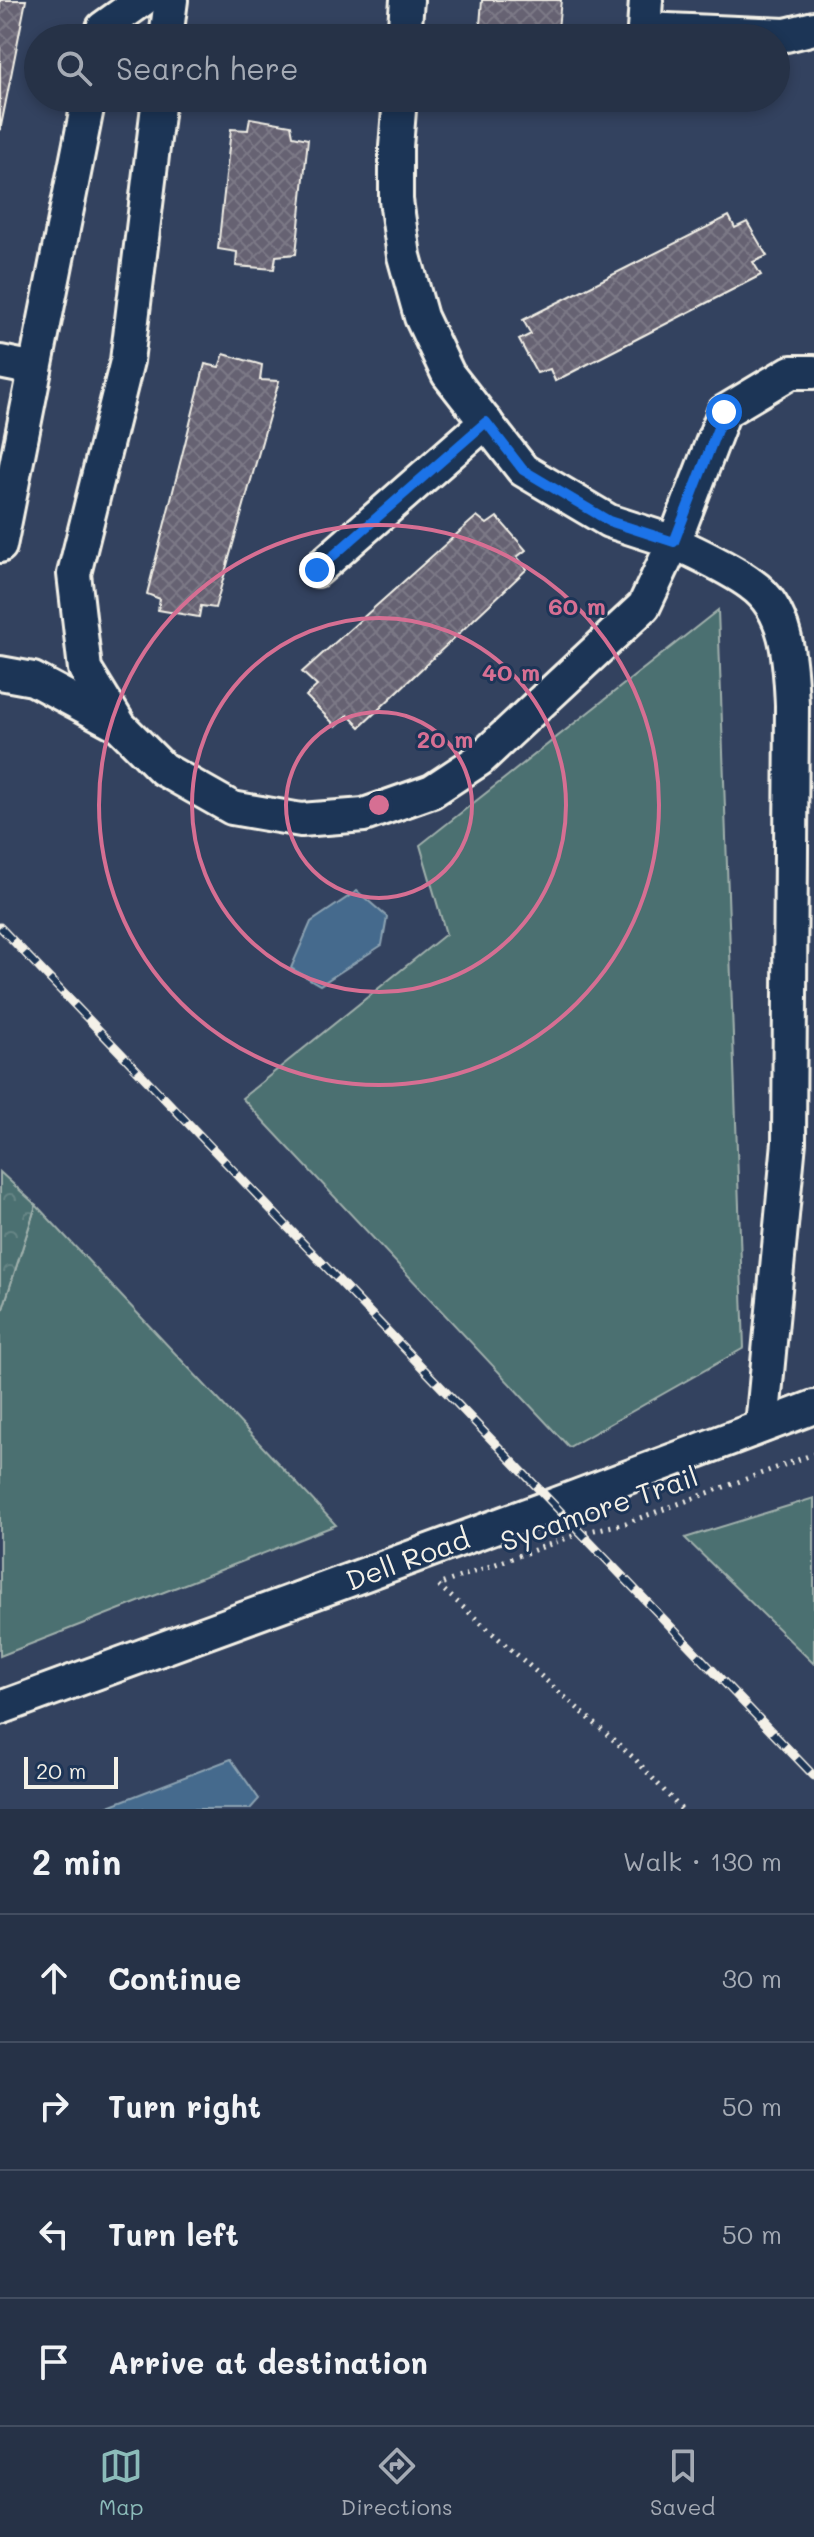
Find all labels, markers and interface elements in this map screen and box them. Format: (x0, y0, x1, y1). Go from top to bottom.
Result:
search box (24, 24, 790, 112)
icon: search (52, 46, 96, 90)
text: Search here (116, 48, 299, 88)
route start (706, 394, 742, 430)
route end (299, 552, 335, 588)
text: 60 m (548, 590, 606, 621)
text: 40 m (482, 656, 540, 687)
text: 20 m (417, 723, 473, 754)
centre of rings (365, 791, 393, 819)
street label: Sycamore Trail (496, 1457, 702, 1559)
street label: Dell Road (341, 1520, 474, 1598)
scale bar (24, 1753, 118, 1789)
text: 20 m (36, 1756, 86, 1785)
text: 2 min (32, 1839, 121, 1884)
text: Walk · 130 m (623, 1844, 782, 1878)
icon: ahead (32, 1956, 76, 2000)
text: Continue (108, 1958, 241, 1998)
text: 30 m (722, 1961, 782, 1995)
icon: right (32, 2084, 76, 2128)
text: Turn right (108, 2086, 261, 2126)
text: 50 m (722, 2089, 782, 2123)
icon: left (32, 2212, 76, 2256)
text: Turn left (108, 2214, 239, 2254)
text: 50 m (722, 2217, 782, 2251)
icon: arrive (32, 2340, 76, 2384)
text: Arrive at destination (108, 2342, 428, 2382)
tab: Map (99, 2444, 144, 2521)
tab: Directions (341, 2444, 453, 2521)
tab: Saved (650, 2444, 715, 2521)

